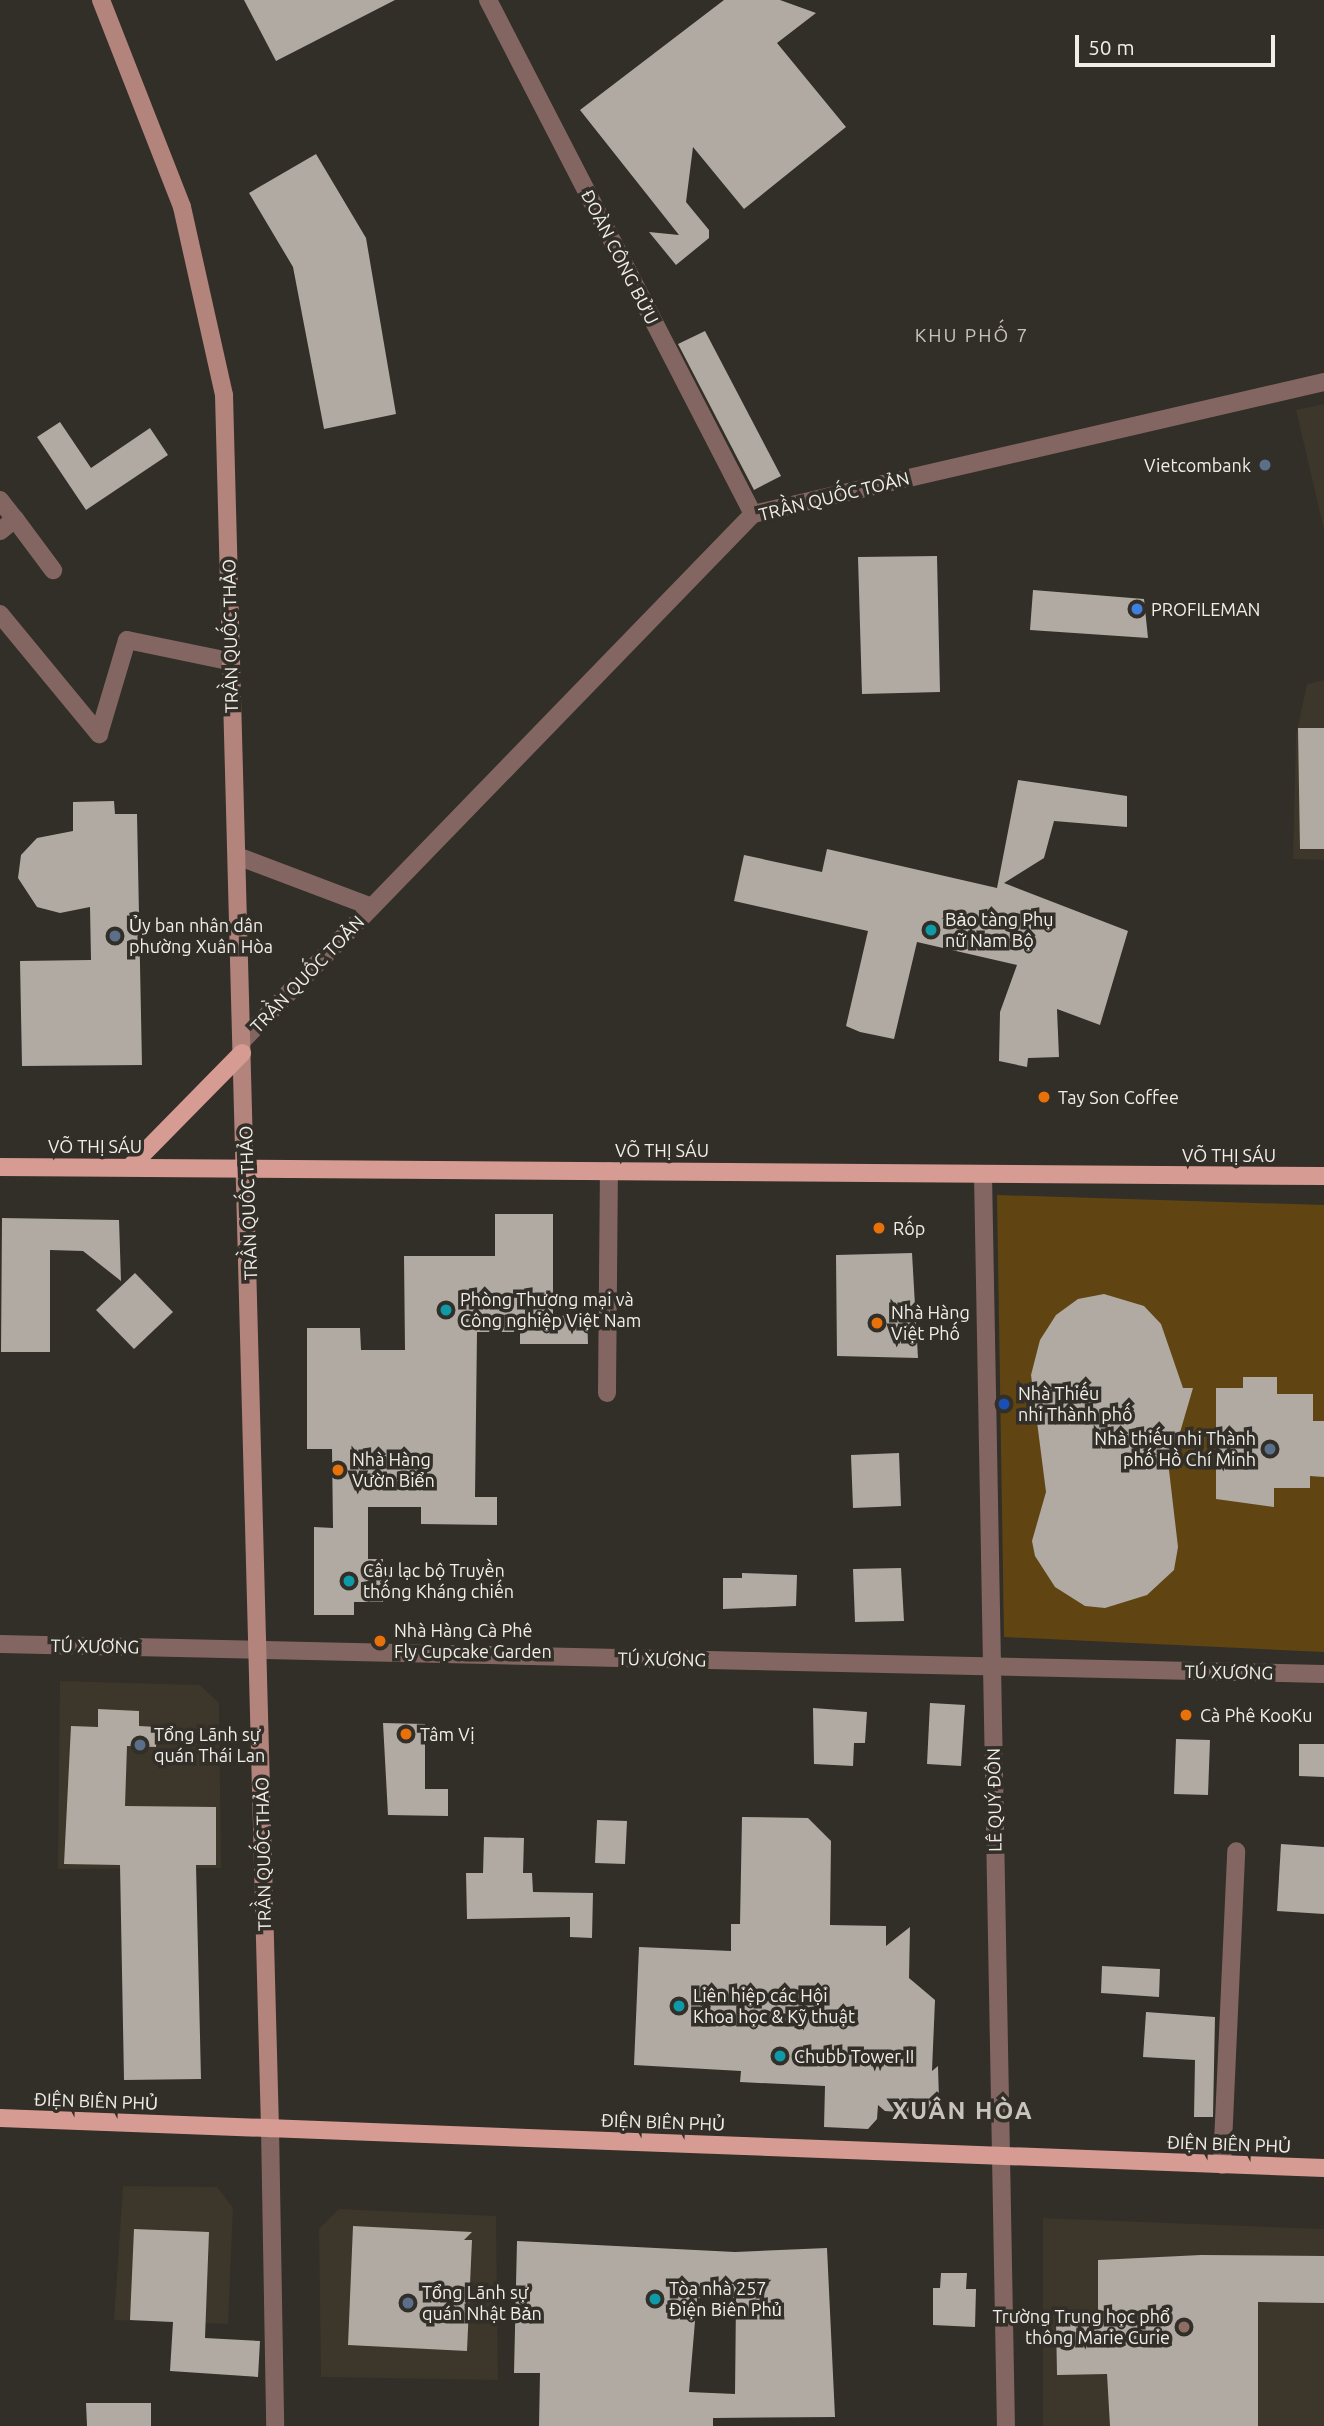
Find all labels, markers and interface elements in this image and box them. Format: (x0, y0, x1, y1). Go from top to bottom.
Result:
scale bar (1079, 21, 1278, 65)
text: 50 m (1088, 35, 1135, 59)
street label: ĐOÀN CÔNG BỬU (577, 186, 663, 328)
district label: KHU PHỐ 7 (916, 325, 1028, 347)
place label: Vietcombank (1144, 454, 1251, 476)
marker: Vietcombank (1257, 457, 1273, 473)
street label: TRẦN QUỐC TOẢN (757, 467, 911, 525)
street label: TRẦN QUỐC THẢO (218, 559, 242, 713)
place label: PROFILEMAN (1151, 598, 1260, 620)
marker: PROFILEMAN (1129, 601, 1145, 617)
place label: Bảo tàng Phụ nữ Nam Bộ (945, 909, 1053, 951)
street label: TRẦN QUỐC TOẢN (246, 911, 368, 1037)
place label: Ủy ban nhân dân phường Xuân Hòa (129, 915, 273, 958)
marker: Bảo tàng Phụ nữ Nam Bộ (923, 922, 939, 938)
marker: Ủy ban nhân dân phường Xuân Hòa (107, 928, 123, 944)
place label: Tay Son Coffee (1058, 1086, 1179, 1108)
marker: Tay Son Coffee (1036, 1089, 1052, 1105)
street label: TRẦN QUỐC THẢO (235, 1126, 261, 1280)
street label: VÕ THỊ SÁU (48, 1135, 142, 1157)
street label: VÕ THỊ SÁU (615, 1139, 709, 1161)
street label: VÕ THỊ SÁU (1182, 1144, 1276, 1166)
place label: Rốp (893, 1217, 925, 1239)
marker: Rốp (871, 1220, 887, 1236)
place label: Phòng Thương mại và Công nghiệp Việt Nam (460, 1289, 641, 1332)
marker: Phòng Thương mại và Công nghiệp Việt Nam (438, 1302, 454, 1318)
place label: Nhà Hàng Việt Phố (891, 1302, 970, 1344)
marker: Nhà Hàng Việt Phố (869, 1315, 885, 1331)
place label: Nhà Thiếu nhi Thành phố (1018, 1383, 1133, 1426)
marker: Nhà Thiếu nhi Thành phố (996, 1396, 1012, 1412)
place label: Nhà thiếu nhi Thành phố Hồ Chí Minh (1094, 1428, 1256, 1470)
marker: Nhà thiếu nhi Thành phố Hồ Chí Minh (1262, 1441, 1278, 1457)
place label: Nhà Hàng Vườn Biển (352, 1449, 435, 1492)
marker: Nhà Hàng Vườn Biển (330, 1462, 346, 1478)
place label: Câu lạc bộ Truyền thống Kháng chiến (363, 1560, 514, 1602)
marker: Câu lạc bộ Truyền thống Kháng chiến (341, 1573, 357, 1589)
place label: Nhà Hàng Cà Phê Fly Cupcake Garden (394, 1620, 552, 1662)
marker: Nhà Hàng Cà Phê Fly Cupcake Garden (372, 1633, 388, 1649)
street label: TÚ XƯƠNG (50, 1634, 140, 1658)
street label: TÚ XƯƠNG (617, 1647, 707, 1671)
street label: TÚ XƯƠNG (1184, 1660, 1274, 1684)
place label: Cà Phê KooKu (1200, 1704, 1312, 1726)
marker: Cà Phê KooKu (1178, 1707, 1194, 1723)
place label: Tâm Vị (420, 1723, 475, 1745)
place label: Tổng Lãnh sự quán Thái Lan (154, 1724, 265, 1766)
marker: Tâm Vị (398, 1726, 414, 1742)
marker: Tổng Lãnh sự quán Thái Lan (132, 1737, 148, 1753)
street label: LÊ QUÝ ĐÔN (982, 1748, 1006, 1852)
street label: TRẦN QUỐC THẢO (251, 1777, 275, 1931)
place label: Liên hiệp các Hội Khoa học & Kỹ thuật (693, 1985, 855, 2028)
marker: Liên hiệp các Hội Khoa học & Kỹ thuật (671, 1998, 687, 2014)
place label: Chubb Tower II (794, 2045, 914, 2067)
marker: Chubb Tower II (772, 2048, 788, 2064)
street label: ĐIỆN BIÊN PHỦ (34, 2088, 158, 2114)
district label: XUÂN HÒA (893, 2097, 1033, 2125)
street label: ĐIỆN BIÊN PHỦ (601, 2109, 725, 2135)
street label: ĐIỆN BIÊN PHỦ (1167, 2131, 1291, 2157)
place label: Tòa nhà 257 Điện Biên Phủ (669, 2278, 782, 2320)
place label: Tổng Lãnh sự quán Nhật Bản (422, 2282, 542, 2324)
marker: Tòa nhà 257 Điện Biên Phủ (647, 2291, 663, 2307)
marker: Tổng Lãnh sự quán Nhật Bản (400, 2295, 416, 2311)
place label: Trường Trung học phổ thông Marie Curie (992, 2306, 1170, 2348)
marker: Trường Trung học phổ thông Marie Curie (1176, 2319, 1192, 2335)

